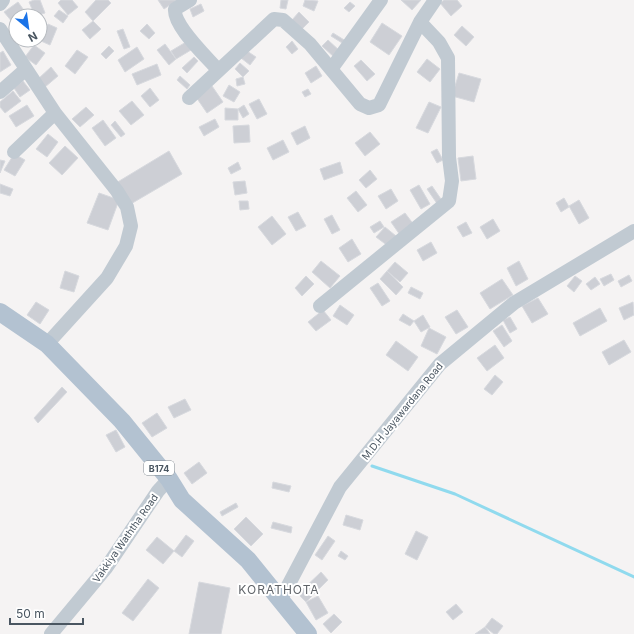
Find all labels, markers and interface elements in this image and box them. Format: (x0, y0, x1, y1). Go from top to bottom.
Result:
north arrow (8, 8, 48, 48)
text: N (26, 29, 40, 45)
street label: M.D.H Jayawardana Road (359, 360, 445, 462)
road number: B174 (144, 461, 174, 475)
street label: Vakkiya Waththa Road (90, 491, 160, 585)
district label: KORATHOTA (238, 582, 320, 597)
scale bar (10, 600, 83, 626)
text: 50 m (16, 606, 45, 621)

